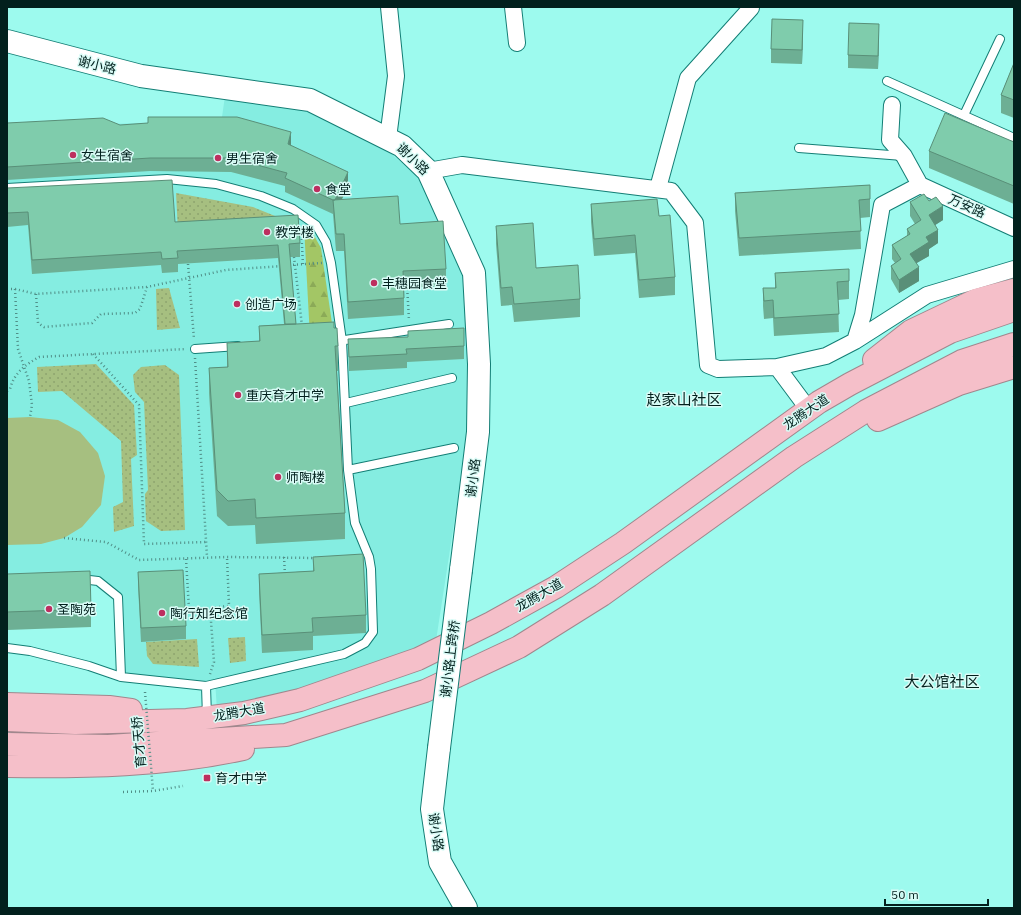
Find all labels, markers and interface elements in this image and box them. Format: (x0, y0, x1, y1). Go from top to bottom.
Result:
street label: 谢小路 (76, 52, 118, 78)
street label: 谢小路 (393, 139, 433, 179)
place label: 女生宿舍 (81, 147, 133, 164)
marker: 女生宿舍 (68, 150, 78, 160)
place label: 男生宿舍 (226, 150, 278, 167)
marker: 男生宿舍 (213, 153, 223, 163)
place label: 食堂 (325, 181, 351, 198)
marker: 食堂 (312, 184, 322, 194)
street label: 万安路 (946, 190, 988, 222)
place label: 教学楼 (275, 224, 314, 241)
marker: 教学楼 (262, 227, 272, 237)
place label: 丰穗园食堂 (382, 275, 447, 292)
marker: 丰穗园食堂 (369, 278, 379, 288)
place label: 创造广场 (245, 296, 297, 313)
marker: 创造广场 (232, 299, 242, 309)
place label: 重庆育才中学 (246, 387, 324, 404)
marker: 重庆育才中学 (233, 390, 243, 400)
district label: 赵家山社区 (646, 390, 722, 409)
street label: 龙腾大道 (780, 390, 832, 434)
street label: 谢小路 (462, 458, 484, 498)
place label: 师陶楼 (286, 469, 325, 486)
marker: 师陶楼 (273, 472, 283, 482)
street label: 龙腾大道 (512, 575, 566, 615)
place label: 圣陶苑 (57, 601, 96, 618)
marker: 圣陶苑 (44, 604, 54, 614)
place label: 陶行知纪念馆 (170, 605, 248, 622)
marker: 陶行知纪念馆 (157, 608, 167, 618)
street label: 谢小路上跨桥 (437, 619, 463, 699)
district label: 大公馆社区 (904, 672, 980, 691)
street label: 龙腾大道 (212, 699, 266, 725)
street label: 育才天桥 (128, 715, 150, 769)
place label: 育才中学 (215, 770, 267, 787)
marker: 育才中学 (202, 773, 212, 783)
street label: 谢小路 (425, 811, 447, 853)
scale bar (885, 881, 988, 907)
text: 50 m (891, 887, 919, 902)

